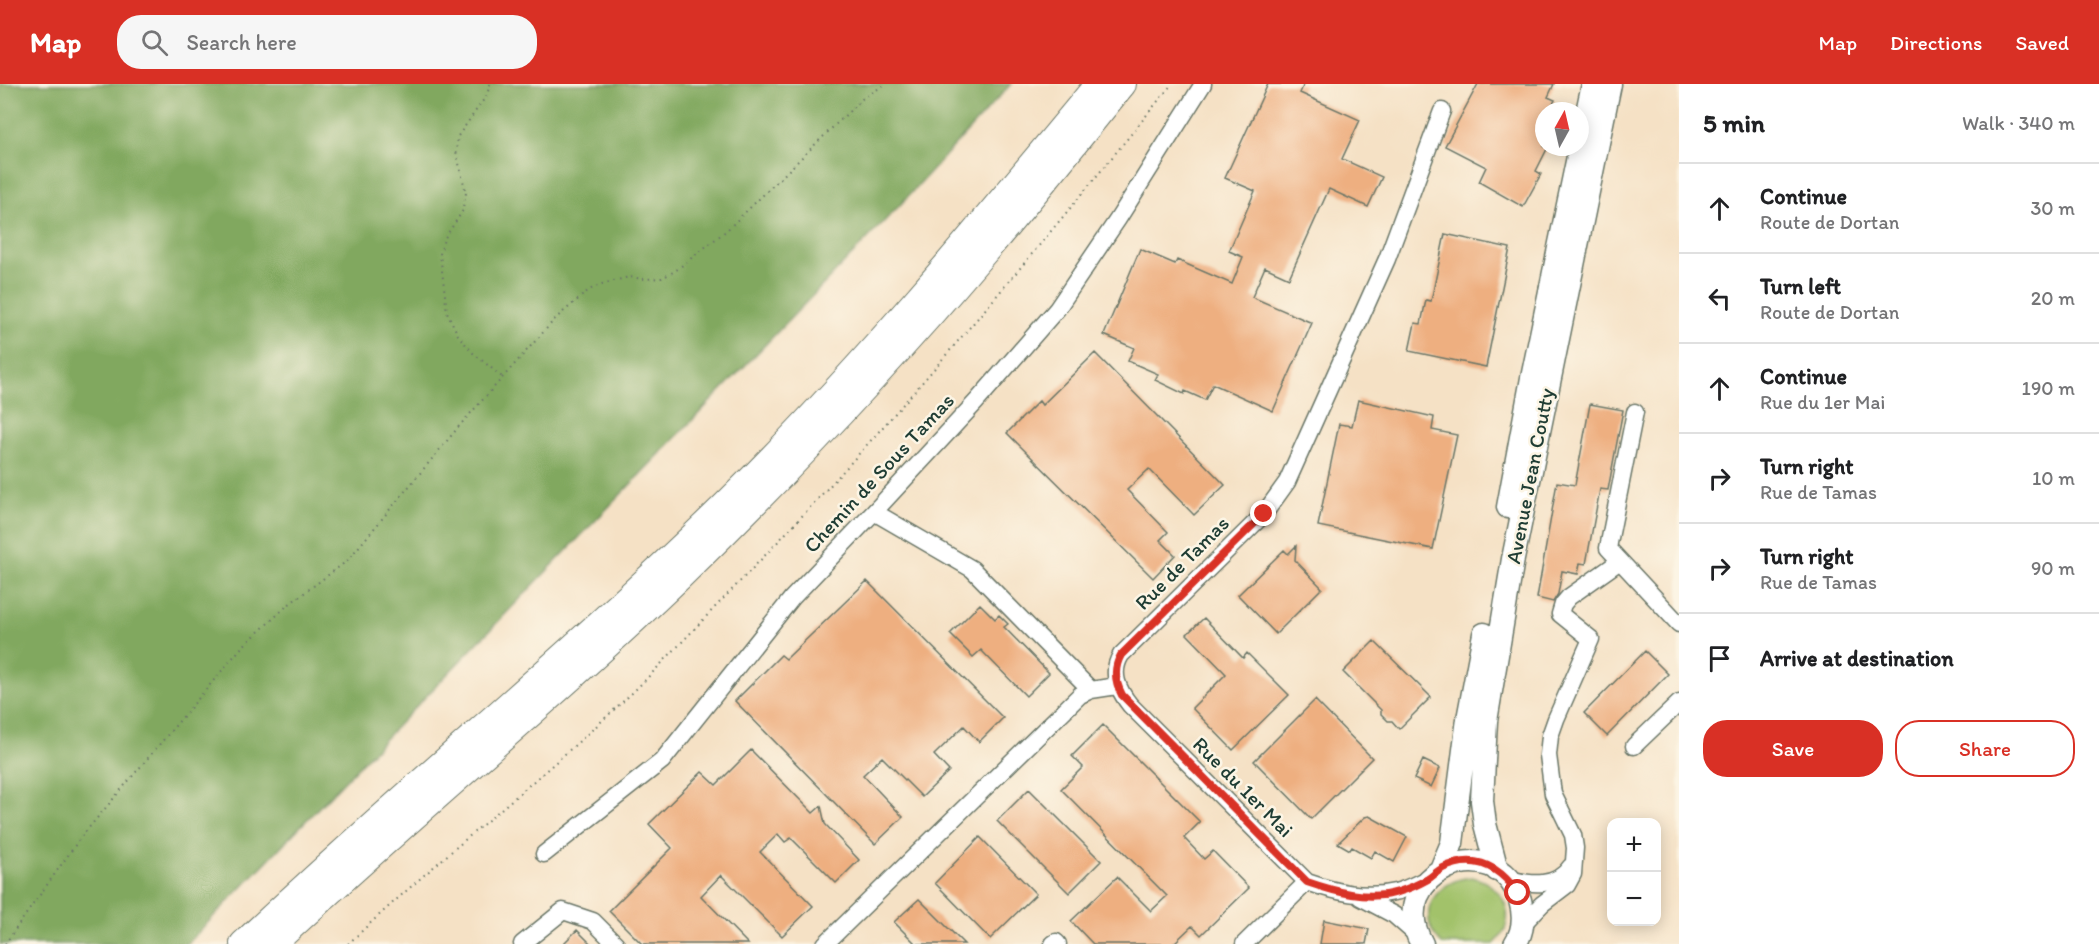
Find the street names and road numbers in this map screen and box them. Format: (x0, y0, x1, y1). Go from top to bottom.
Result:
street label: Avenue Jean Coutty (1500, 386, 1559, 566)
street label: Chemin de Sous Tamas (798, 388, 959, 558)
street label: Rue de Tamas (1129, 510, 1234, 615)
street label: Rue du 1er Mai (1188, 731, 1299, 842)

